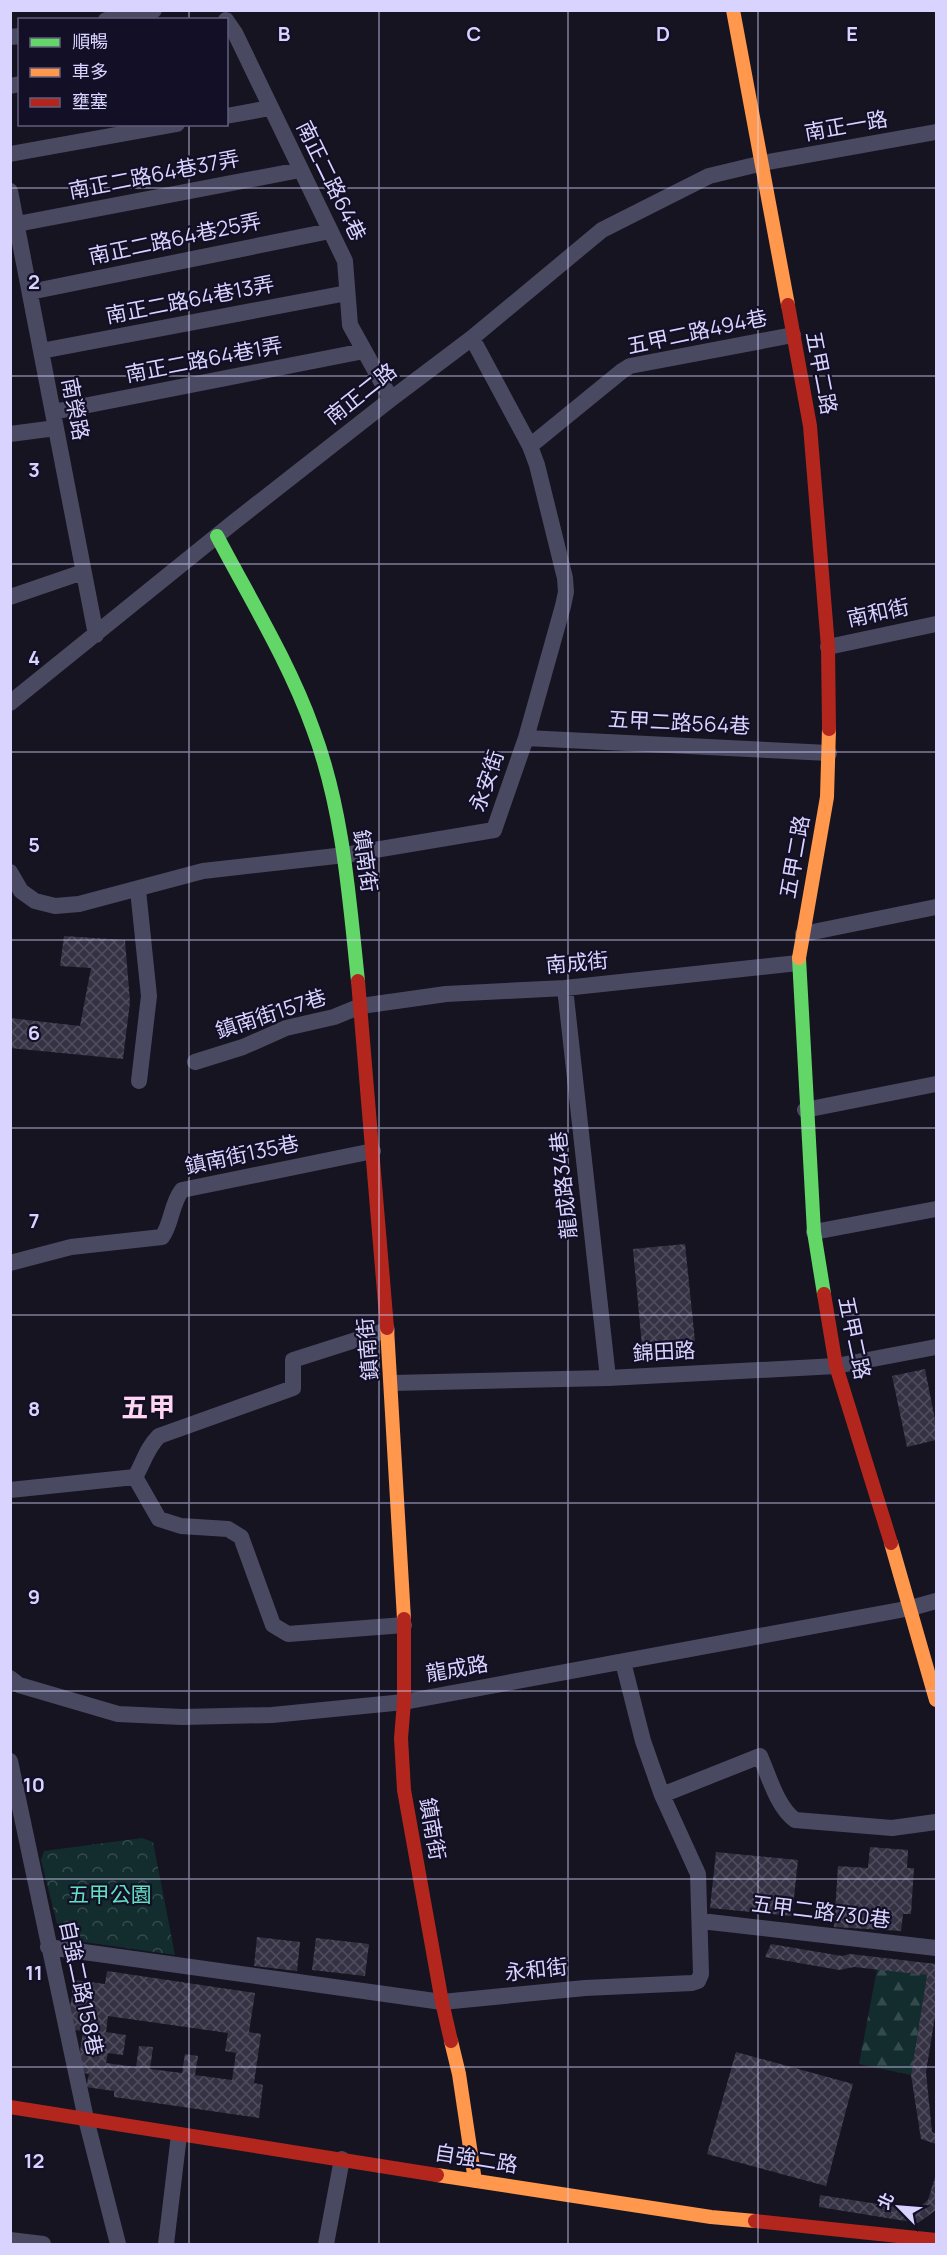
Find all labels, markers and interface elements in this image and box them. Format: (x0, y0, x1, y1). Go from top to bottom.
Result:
legend (18, 18, 228, 126)
text: B (278, 20, 291, 47)
text: C (467, 20, 481, 47)
text: D (656, 20, 670, 47)
text: E (846, 20, 858, 47)
text: 順暢 (72, 29, 108, 53)
text: 車多 (72, 59, 108, 83)
text: 壅塞 (72, 89, 108, 113)
street label: 南正一路 (802, 104, 890, 146)
street label: 南正二路64巷 (291, 116, 373, 245)
street label: 南正二路64巷37弄 (66, 144, 242, 204)
street label: 南正二路64巷25弄 (86, 206, 264, 270)
text: 2 (28, 268, 40, 295)
street label: 南正二路64巷13弄 (103, 269, 277, 329)
street label: 五甲二路494巷 (624, 303, 769, 360)
street label: 五甲二路 (800, 329, 844, 417)
street label: 南正二路64巷1弄 (123, 330, 285, 388)
street label: 南正二路 (319, 356, 402, 430)
street label: 南榮路 (56, 375, 96, 442)
text: 3 (28, 456, 40, 483)
street label: 南和街 (844, 592, 912, 632)
text: 4 (28, 644, 40, 671)
street label: 五甲二路564巷 (607, 704, 751, 740)
street label: 永安街 (463, 746, 510, 815)
street label: 五甲二路 (773, 813, 815, 901)
street label: 鎮南街 (348, 828, 384, 894)
text: 5 (28, 831, 40, 858)
street label: 南成街 (544, 945, 610, 979)
street label: 鎮南街157巷 (212, 982, 330, 1044)
text: 6 (28, 1019, 40, 1046)
street label: 鎮南街135巷 (182, 1128, 301, 1180)
street label: 龍成路34巷 (543, 1130, 583, 1240)
text: 7 (29, 1207, 39, 1234)
street label: 五甲二路 (833, 1294, 877, 1382)
street label: 鎮南街 (350, 1316, 384, 1382)
street label: 錦田路 (632, 1335, 696, 1367)
district label: 五甲 (121, 1388, 175, 1425)
text: 8 (28, 1395, 40, 1422)
text: 9 (28, 1583, 40, 1610)
street label: 龍成路 (423, 1649, 490, 1687)
text: 10 (23, 1771, 45, 1798)
street label: 鎮南街 (414, 1795, 452, 1862)
park label: 五甲公園 (68, 1880, 152, 1908)
street label: 五甲二路730巷 (750, 1889, 892, 1933)
street label: 自強二路158巷 (54, 1918, 110, 2058)
street label: 永和街 (503, 1952, 569, 1986)
text: 11 (25, 1959, 43, 1986)
street label: 自強二路 (432, 2138, 520, 2178)
text: 12 (24, 2147, 44, 2174)
north arrow (869, 2177, 929, 2237)
text: 北 (872, 2189, 899, 2213)

